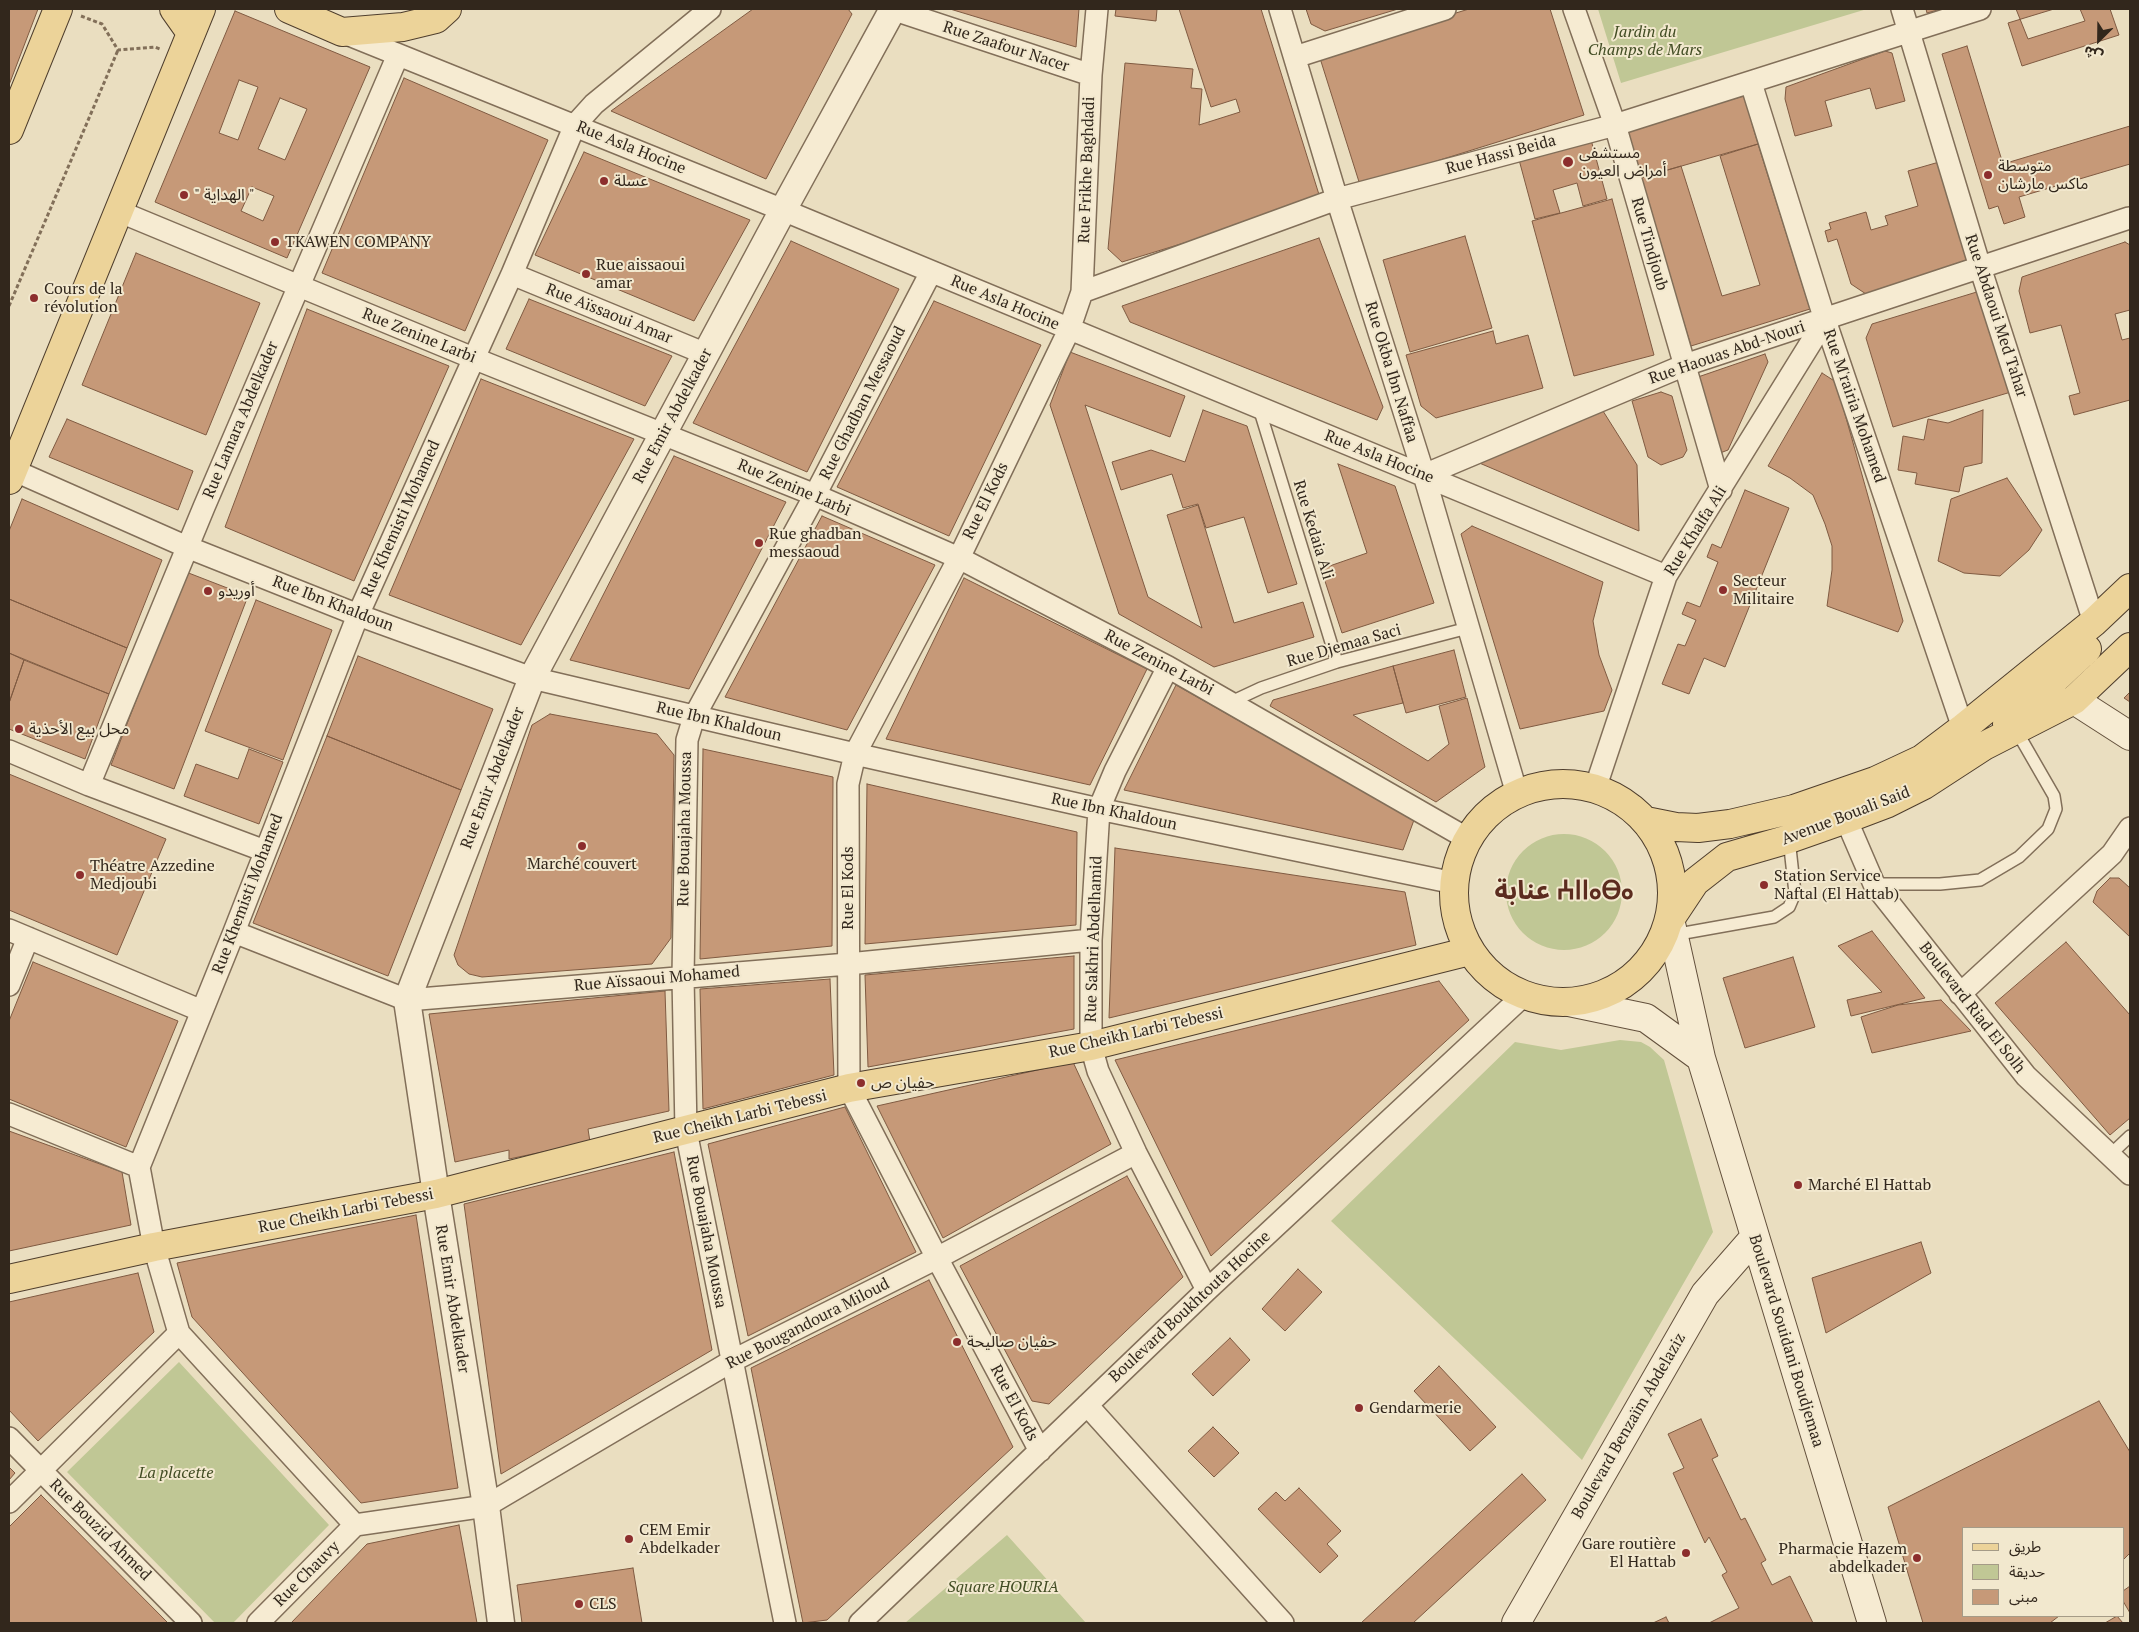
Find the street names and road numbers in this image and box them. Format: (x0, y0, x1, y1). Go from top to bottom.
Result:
street label: Rue Zaafour Nacer (940, 18, 1072, 76)
street label: Rue Frikhe Baghdadi (1075, 96, 1099, 244)
street label: Rue Asla Hocine (574, 117, 688, 179)
street label: Rue Hassi Beida (1444, 131, 1558, 179)
street label: Rue Tindjoub (1627, 195, 1671, 293)
street label: Rue Abdaoui Med Tahar (1961, 232, 2031, 400)
street label: Rue Asla Hocine (948, 271, 1062, 335)
street label: Rue Aïssaoui Amar (543, 280, 675, 348)
street label: Rue Okba Ibn Naffaa (1360, 299, 1422, 445)
street label: Rue Zenine Larbi (359, 304, 479, 368)
street label: Rue Haouas Abd-Nouri (1646, 317, 1808, 389)
street label: Rue Ghadban Messaoud (816, 323, 910, 483)
street label: Rue M'rairia Mohamed (1819, 327, 1889, 485)
street label: Rue Lamara Abdelkader (199, 338, 283, 502)
street label: Rue Emir Abdelkader (629, 345, 717, 487)
street label: Rue Asla Hocine (1322, 426, 1436, 488)
street label: Rue Khemisti Mohamed (358, 437, 444, 601)
street label: Rue Zenine Larbi (735, 456, 853, 520)
street label: Rue El Kods (959, 459, 1013, 543)
street label: Rue Kedaia Ali (1289, 478, 1337, 582)
street label: Rue Khalfa Ali (1661, 483, 1731, 579)
street label: Rue Ibn Khaldoun (270, 572, 396, 636)
street label: Rue Djemaa Saci (1285, 620, 1403, 672)
street label: Rue Zenine Larbi (1101, 626, 1217, 700)
street label: Rue Ibn Khaldoun (654, 698, 784, 746)
street label: Rue Emir Abdelkader (457, 705, 529, 851)
street label: Rue Bouajaha Moussa (674, 751, 696, 907)
street label: Avenue Bouali Said (1779, 783, 1913, 849)
street label: Rue Ibn Khaldoun (1049, 789, 1179, 835)
street label: Rue Khemisti Mohamed (209, 811, 287, 977)
street label: Rue El Kods (838, 846, 858, 930)
street label: Rue Sakhri Abdelhamid (1081, 855, 1107, 1023)
street label: Boulevard Riad El Solh (1915, 939, 2029, 1077)
street label: Rue Aïssaoui Mohamed (573, 962, 741, 996)
street label: Rue Cheikh Larbi Tebessi (1047, 1004, 1225, 1062)
street label: Rue Cheikh Larbi Tebessi (651, 1086, 829, 1148)
street label: Rue Bouajaha Moussa (682, 1154, 730, 1310)
street label: Rue Cheikh Larbi Tebessi (257, 1185, 435, 1237)
street label: Rue Emir Abdelkader (431, 1223, 473, 1375)
street label: Boulevard Boukhtouta Hocine (1105, 1227, 1275, 1387)
street label: Boulevard Souidani Boudjemaa (1744, 1232, 1828, 1450)
street label: Rue Bougandoura Miloud (723, 1274, 893, 1374)
street label: Boulevard Benzaïm Abdelaziz (1568, 1330, 1690, 1522)
street label: Rue El Kods (986, 1362, 1042, 1444)
street label: Rue Bouzid Ahmed (45, 1475, 155, 1585)
street label: Rue Chauvy (270, 1537, 344, 1611)

